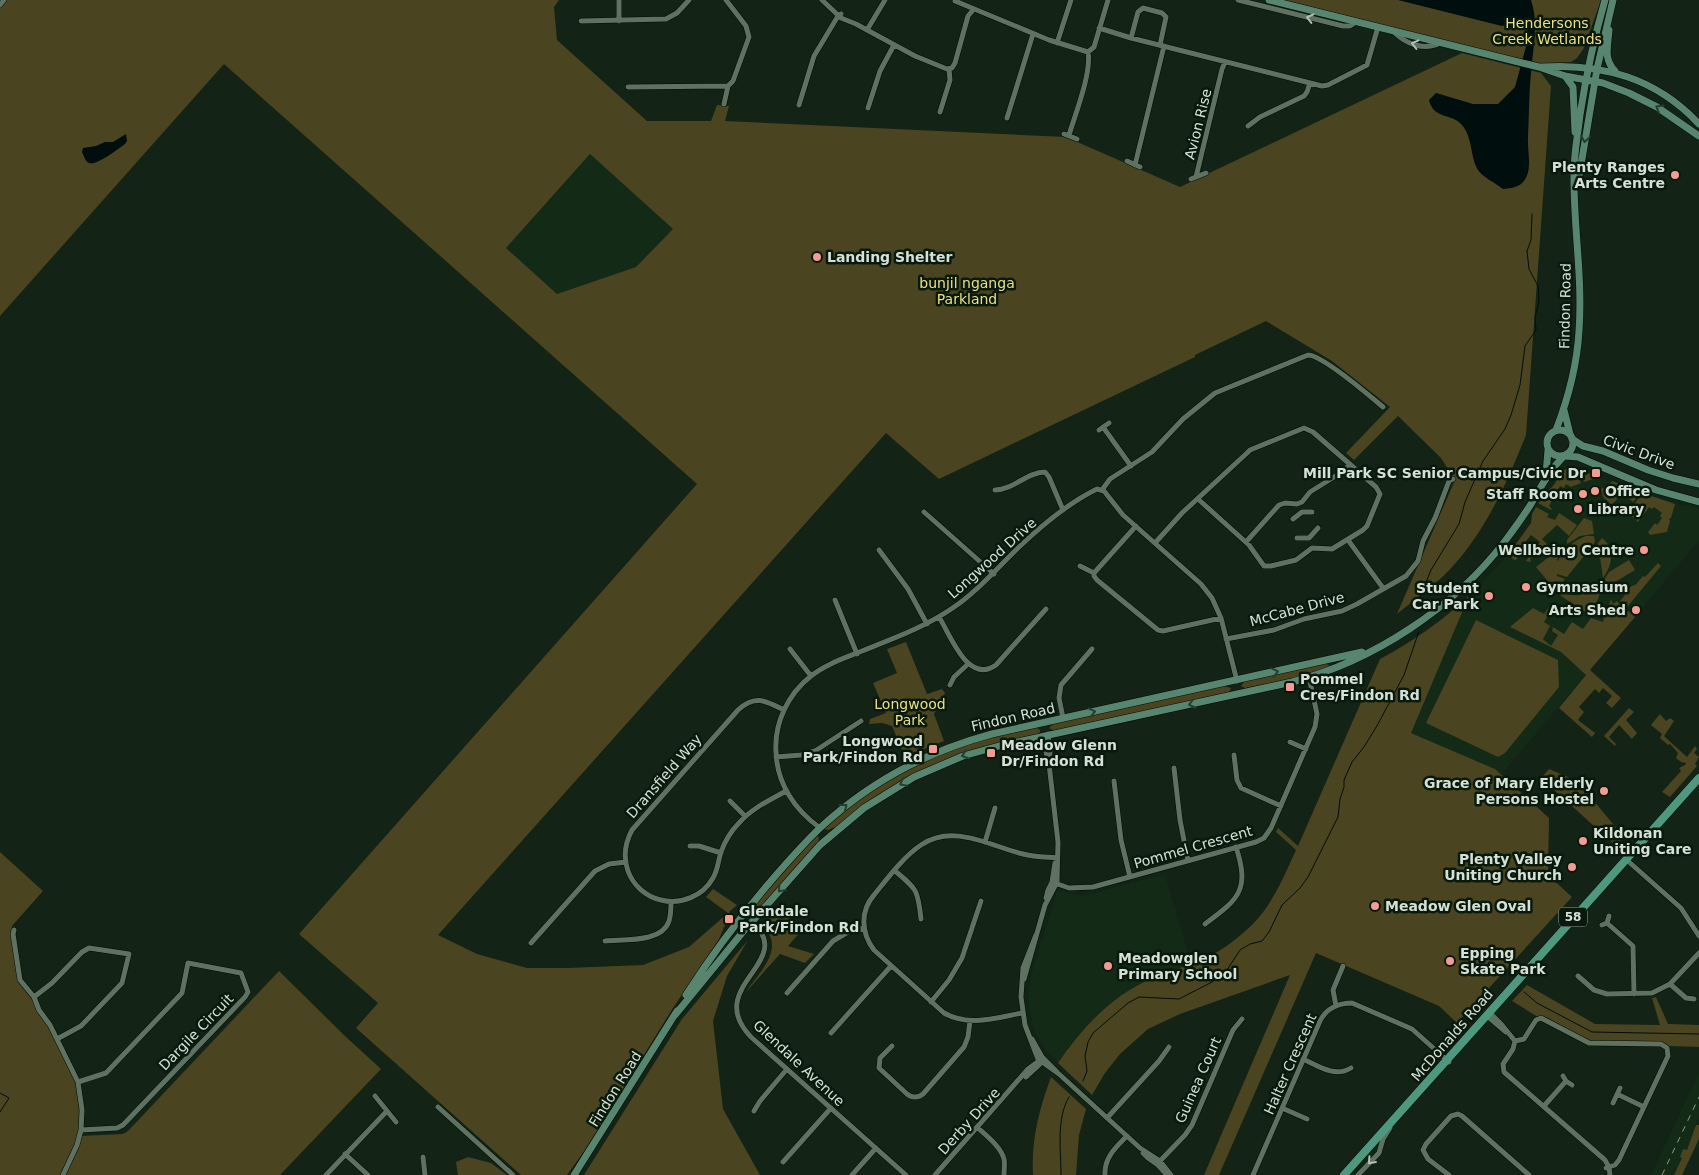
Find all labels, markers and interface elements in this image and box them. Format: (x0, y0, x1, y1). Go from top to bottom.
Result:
one-way arrow (1306, 13, 1315, 24)
park label: Hendersons Creek Wetlands (1492, 15, 1602, 47)
one-way arrow (1412, 40, 1420, 50)
street label: Avion Rise (1181, 87, 1215, 161)
one-way arrow (1655, 105, 1664, 115)
one-way arrow (1580, 135, 1590, 144)
place label: Plenty Ranges Arts Centre (1552, 159, 1665, 191)
marker: Plenty Ranges Arts Centre (1669, 169, 1681, 181)
place label: Landing Shelter (827, 249, 953, 265)
marker: Landing Shelter (811, 251, 823, 263)
street label: Findon Road (1556, 263, 1574, 349)
park label: bunjil nganga Parkland (919, 275, 1015, 307)
street label: Civic Drive (1601, 432, 1677, 472)
place label: Mill Park SC Senior Campus/Civic Dr (1303, 465, 1586, 481)
marker: Mill Park SC Senior Campus/Civic Dr (1590, 467, 1602, 479)
place label: Office (1605, 483, 1650, 499)
marker: Office (1589, 485, 1601, 497)
place label: Staff Room (1486, 486, 1573, 502)
marker: Staff Room (1577, 488, 1589, 500)
place label: Library (1588, 501, 1644, 517)
marker: Library (1572, 503, 1584, 515)
street label: Longwood Drive (945, 514, 1039, 602)
place label: Wellbeing Centre (1498, 542, 1634, 558)
marker: Wellbeing Centre (1638, 544, 1650, 556)
place label: Gymnasium (1536, 579, 1628, 595)
place label: Student Car Park (1412, 580, 1480, 612)
marker: Gymnasium (1520, 581, 1532, 593)
street label: McCabe Drive (1248, 589, 1346, 629)
marker: Student Car Park (1483, 590, 1495, 602)
place label: Arts Shed (1549, 602, 1626, 618)
marker: Arts Shed (1630, 604, 1642, 616)
one-way arrow (1270, 667, 1279, 678)
place label: Pommel Cres/Findon Rd (1300, 671, 1420, 703)
marker: Pommel Cres/Findon Rd (1284, 681, 1296, 693)
park label: Longwood Park (874, 696, 946, 728)
one-way arrow (1187, 698, 1196, 708)
street label: Findon Road (969, 700, 1057, 734)
one-way arrow (1088, 707, 1097, 718)
street label: Dransfield Way (623, 731, 705, 821)
place label: Longwood Park/Findon Rd (803, 733, 923, 765)
place label: Meadow Glenn Dr/Findon Rd (1001, 737, 1117, 769)
marker: Longwood Park/Findon Rd (927, 743, 939, 755)
marker: Meadow Glenn Dr/Findon Rd (985, 747, 997, 759)
one-way arrow (962, 750, 970, 760)
place label: Grace of Mary Elderly Persons Hostel (1424, 775, 1594, 807)
one-way arrow (900, 777, 909, 787)
marker: Grace of Mary Elderly Persons Hostel (1598, 785, 1610, 797)
one-way arrow (839, 803, 848, 812)
street label: Pommel Crescent (1132, 822, 1255, 872)
place label: Kildonan Uniting Care (1593, 825, 1692, 857)
marker: Kildonan Uniting Care (1577, 835, 1589, 847)
place label: Plenty Valley Uniting Church (1444, 851, 1562, 883)
marker: Plenty Valley Uniting Church (1566, 861, 1578, 873)
one-way arrow (778, 883, 787, 892)
place label: Meadow Glen Oval (1385, 898, 1531, 914)
marker: Meadow Glen Oval (1369, 900, 1381, 912)
place label: Glendale Park/Findon Rd (739, 903, 859, 935)
road number: 58 (1559, 908, 1587, 926)
marker: Glendale Park/Findon Rd (723, 913, 735, 925)
place label: Epping Skate Park (1460, 945, 1546, 977)
place label: Meadowglen Primary School (1118, 950, 1237, 982)
marker: Epping Skate Park (1444, 955, 1456, 967)
marker: Meadowglen Primary School (1102, 960, 1114, 972)
street label: McDonalds Road (1408, 986, 1496, 1084)
street label: Dargile Circuit (156, 990, 237, 1073)
street label: Halter Crescent (1261, 1010, 1320, 1117)
street label: Glendale Avenue (750, 1017, 848, 1109)
street label: Guinea Court (1172, 1034, 1224, 1126)
street label: Findon Road (586, 1048, 644, 1130)
street label: Derby Drive (935, 1084, 1003, 1158)
one-way arrow (1368, 1156, 1377, 1165)

